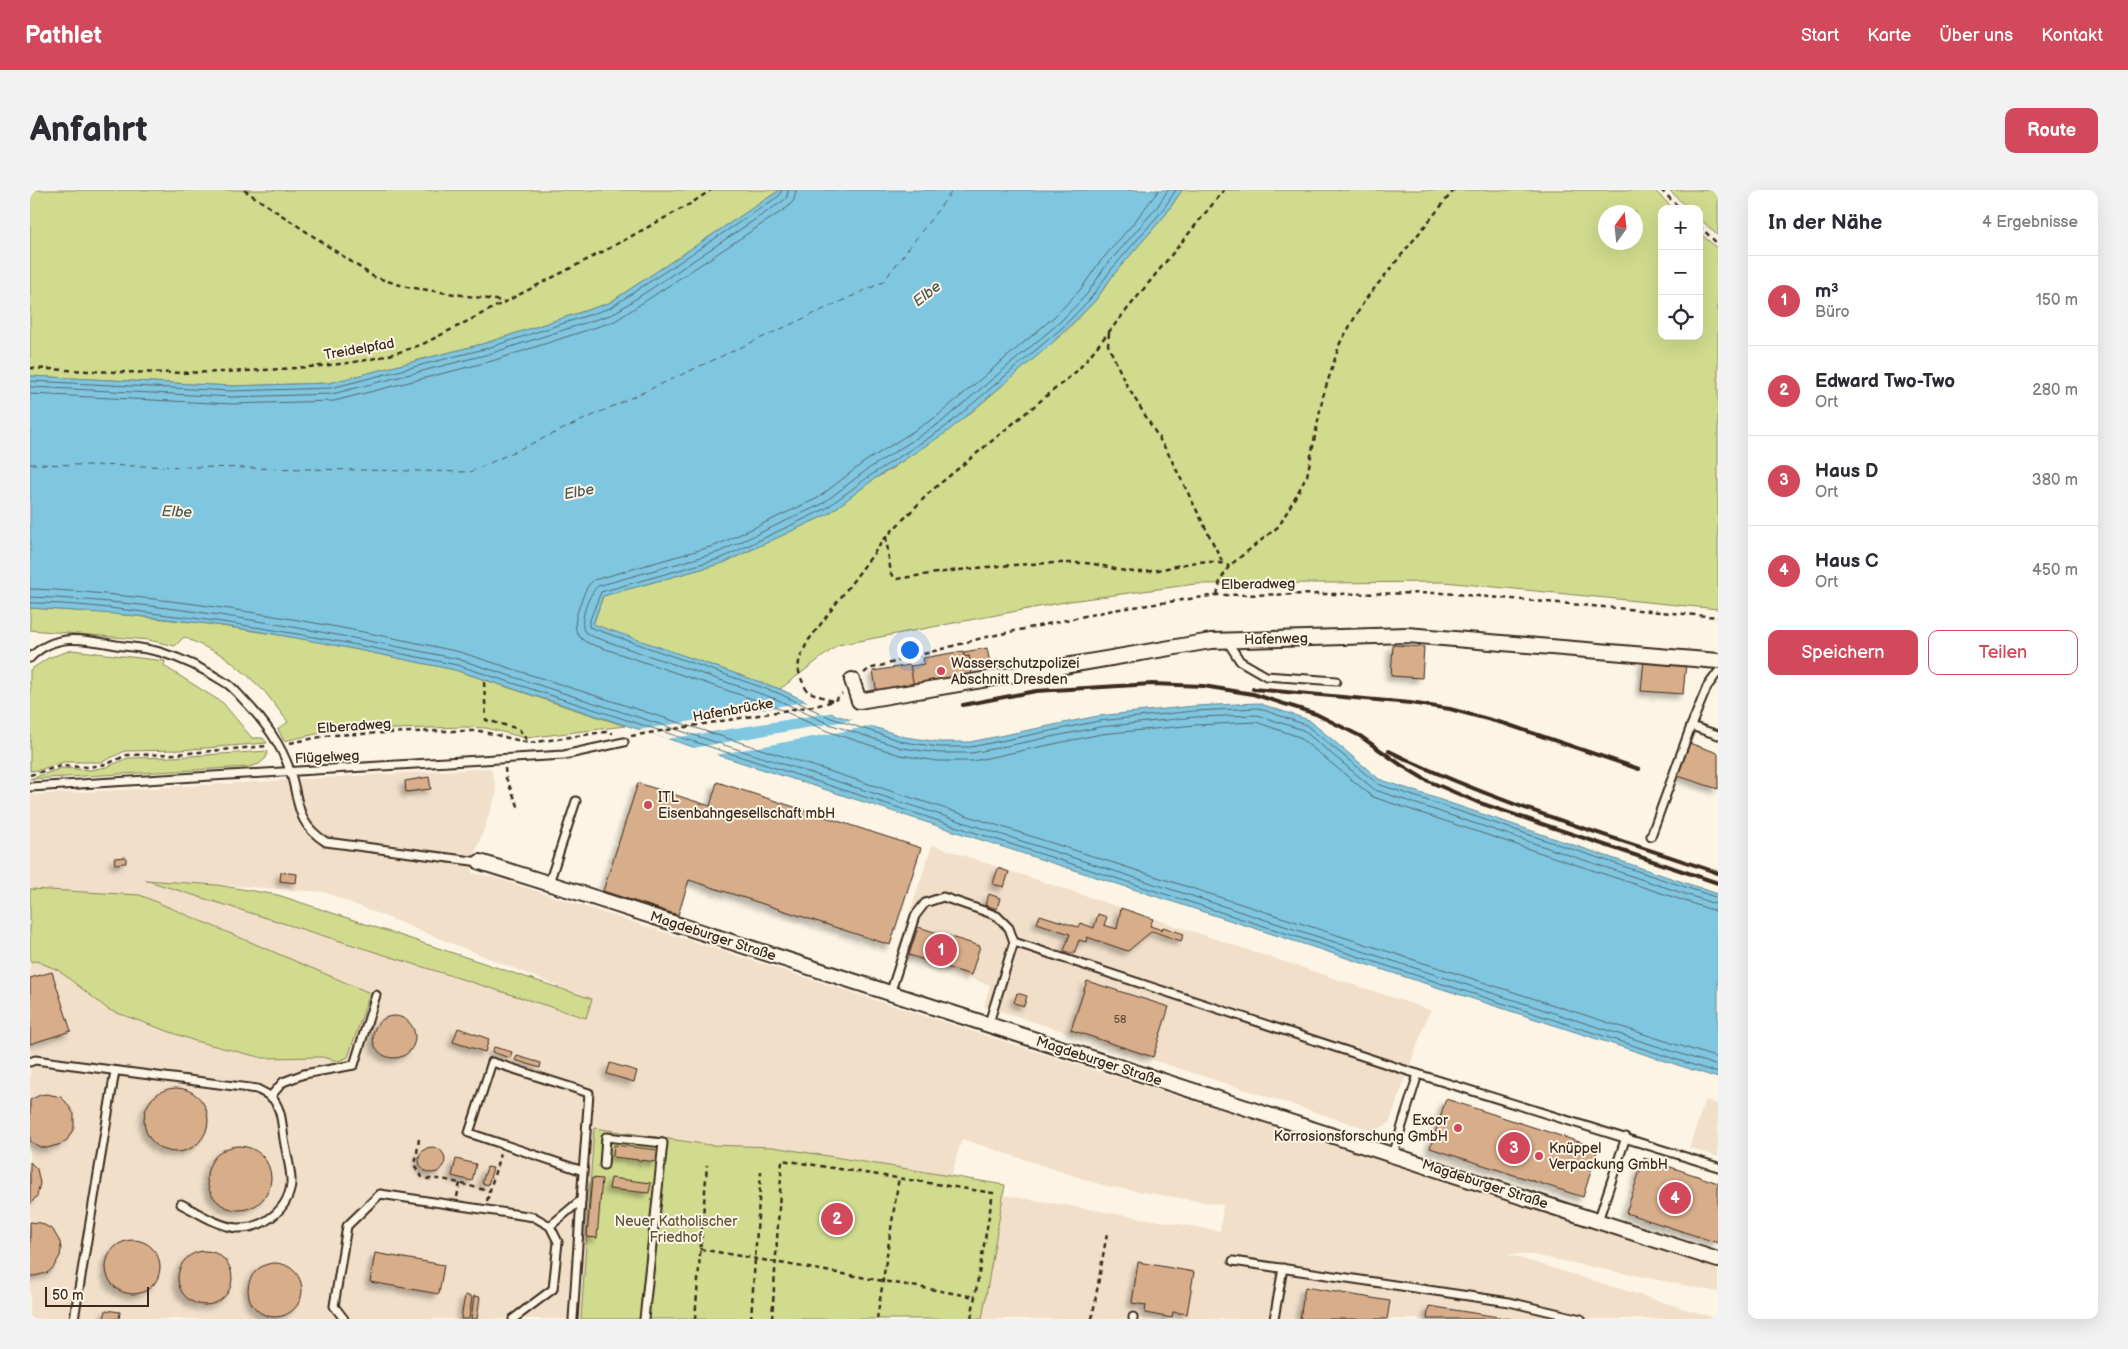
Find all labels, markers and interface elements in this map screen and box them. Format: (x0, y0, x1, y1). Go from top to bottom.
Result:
text: Pathlet (25, 21, 102, 50)
text: Start (1801, 25, 1839, 46)
text: Karte (1867, 25, 1911, 46)
text: Über uns (1939, 25, 2013, 46)
text: Kontakt (2041, 25, 2103, 46)
button: Route (2005, 108, 2098, 153)
text: Anfahrt (30, 109, 148, 152)
north arrow (1598, 205, 1643, 250)
map controls (1658, 205, 1703, 340)
button: + (1658, 205, 1703, 250)
text: In der Nähe (1768, 210, 1882, 235)
text: 4 Ergebnisse (1982, 213, 2078, 232)
button: − (1658, 250, 1703, 295)
water label: Elbe (909, 277, 945, 311)
text: m³ (1815, 280, 1838, 303)
text: 1 (1781, 291, 1787, 310)
text: 150 m (2036, 291, 2078, 310)
button: locate (1658, 295, 1703, 340)
text: Büro (1815, 303, 1850, 322)
street label: Treidelpfad (322, 334, 396, 364)
text: Edward Two-Two (1815, 370, 1955, 393)
text: 2 (1779, 381, 1789, 400)
text: 280 m (2032, 381, 2078, 400)
text: Ort (1815, 393, 1838, 412)
text: Haus D (1815, 460, 1878, 483)
text: 3 (1779, 471, 1789, 490)
text: 380 m (2032, 471, 2078, 490)
water label: Elbe (562, 480, 596, 504)
text: Ort (1815, 483, 1838, 502)
water label: Elbe (161, 502, 193, 522)
text: Haus C (1815, 550, 1879, 573)
text: 4 (1779, 561, 1789, 580)
text: 450 m (2032, 561, 2078, 580)
text: Ort (1815, 573, 1838, 592)
street label: Elberadweg (1221, 575, 1295, 593)
street label: Hafenweg (1244, 629, 1308, 649)
button: Speichern (1768, 630, 1918, 675)
button: Teilen (1928, 630, 2078, 675)
your location (897, 637, 923, 663)
place label: Wasserschutzpolizei Abschnitt Dresden (951, 655, 1079, 688)
marker: Wasserschutzpolizei Abschnitt Dresden (935, 665, 947, 677)
street label: Hafenbrücke (691, 695, 775, 725)
street label: Elberadweg (316, 715, 392, 737)
street label: Flügelweg (294, 747, 360, 767)
place label: ITL Eisenbahngesellschaft mbH (658, 789, 835, 822)
marker: ITL Eisenbahngesellschaft mbH (642, 799, 654, 811)
street label: Magdeburger Straße (648, 908, 778, 964)
pin: 1 (925, 931, 957, 969)
house number: 58 (1114, 1013, 1126, 1026)
street label: Magdeburger Straße (1034, 1033, 1164, 1089)
place label: Excor Korrosionsforschung GmbH (1274, 1112, 1449, 1145)
marker: Excor Korrosionsforschung GmbH (1452, 1122, 1464, 1134)
pin: 3 (1498, 1129, 1530, 1167)
place label: Knüppel Verpackung GmbH (1549, 1140, 1668, 1173)
marker: Knüppel Verpackung GmbH (1533, 1150, 1545, 1162)
street label: Magdeburger Straße (1420, 1156, 1550, 1212)
pin: 4 (1659, 1179, 1691, 1217)
pin: 2 (821, 1200, 853, 1238)
park label: Neuer Katholischer Friedhof (615, 1213, 738, 1246)
scale bar (45, 1284, 149, 1307)
text: 50 m (52, 1287, 84, 1304)

